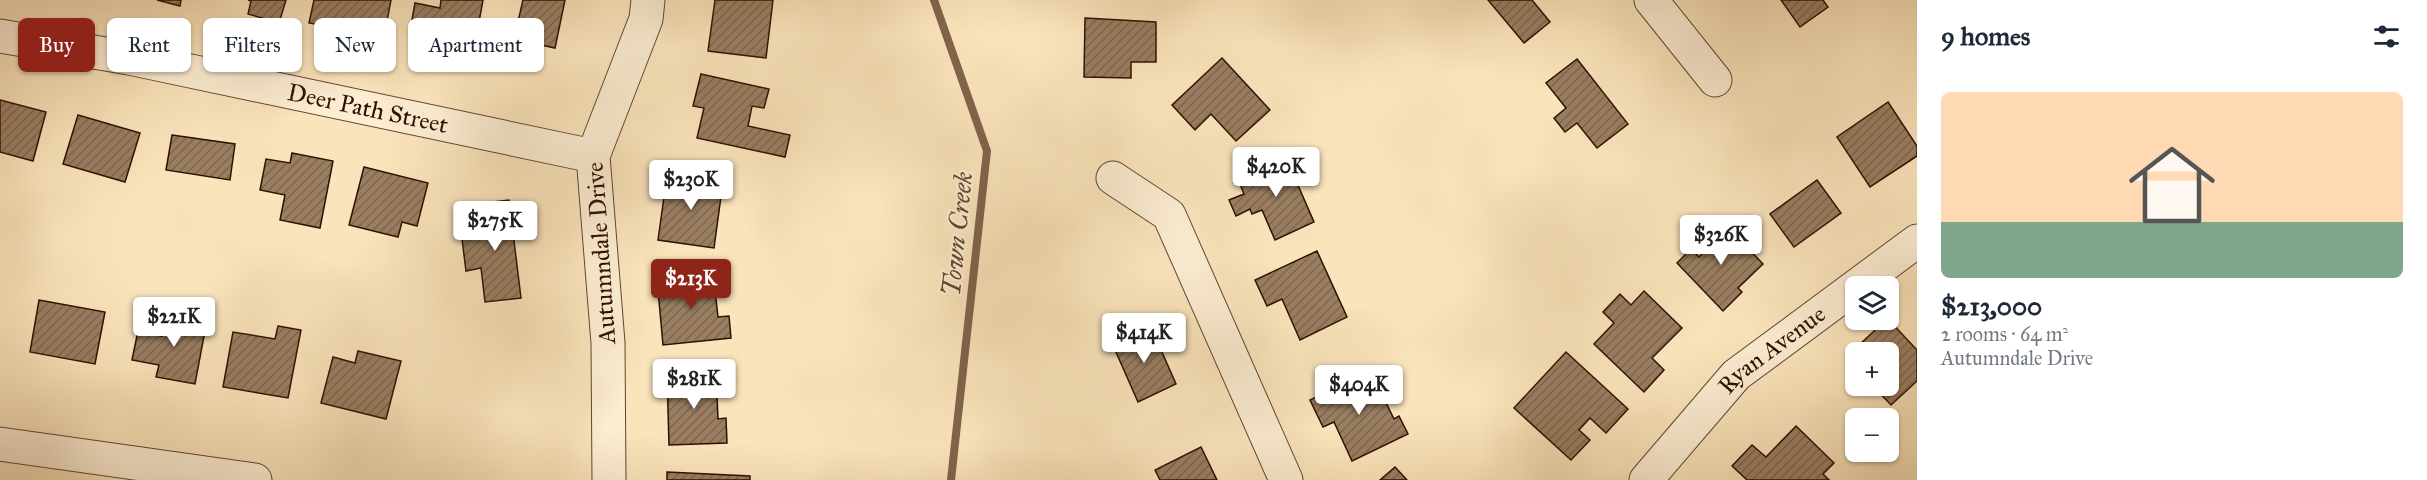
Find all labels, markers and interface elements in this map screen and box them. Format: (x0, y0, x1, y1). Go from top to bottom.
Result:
chip: Buy (18, 18, 95, 72)
chip: Rent (107, 18, 191, 72)
chip: Filters (203, 18, 302, 72)
chip: New (314, 18, 396, 72)
chip: Apartment (408, 18, 544, 72)
text: 9 homes (1941, 20, 2030, 52)
icon: filters (2370, 20, 2403, 53)
street label: Deer Path Street (285, 77, 451, 140)
icon: home (2118, 131, 2226, 239)
pin: $420K (1234, 147, 1318, 198)
text: $420K (1247, 154, 1305, 178)
pin: $230K (649, 160, 733, 211)
street label: Autumndale Drive (580, 161, 622, 346)
text: $230K (663, 167, 719, 191)
water label: Town Creek (935, 170, 979, 298)
pin: $275K (453, 201, 537, 252)
text: $275K (467, 208, 523, 232)
pin: $326K (1679, 215, 1763, 266)
text: $326K (1694, 222, 1748, 246)
pin: $213K (649, 259, 733, 310)
text: $213K (665, 266, 717, 290)
map controls (1845, 276, 1899, 462)
button: layers (1845, 276, 1899, 330)
text: $213,000 (1941, 290, 2042, 322)
pin: $221K (132, 297, 216, 348)
street label: Ryan Avenue (1711, 299, 1831, 400)
text: $221K (147, 304, 201, 328)
pin: $414K (1102, 313, 1186, 364)
text: $414K (1116, 320, 1172, 344)
text: 2 rooms · 64 m² (1941, 322, 2068, 346)
button: + (1845, 342, 1899, 396)
text: Autumndale Drive (1941, 346, 2093, 370)
pin: $281K (652, 359, 736, 410)
pin: $404K (1317, 365, 1401, 416)
text: $281K (667, 366, 721, 390)
text: $404K (1329, 372, 1389, 396)
button: − (1845, 408, 1899, 462)

